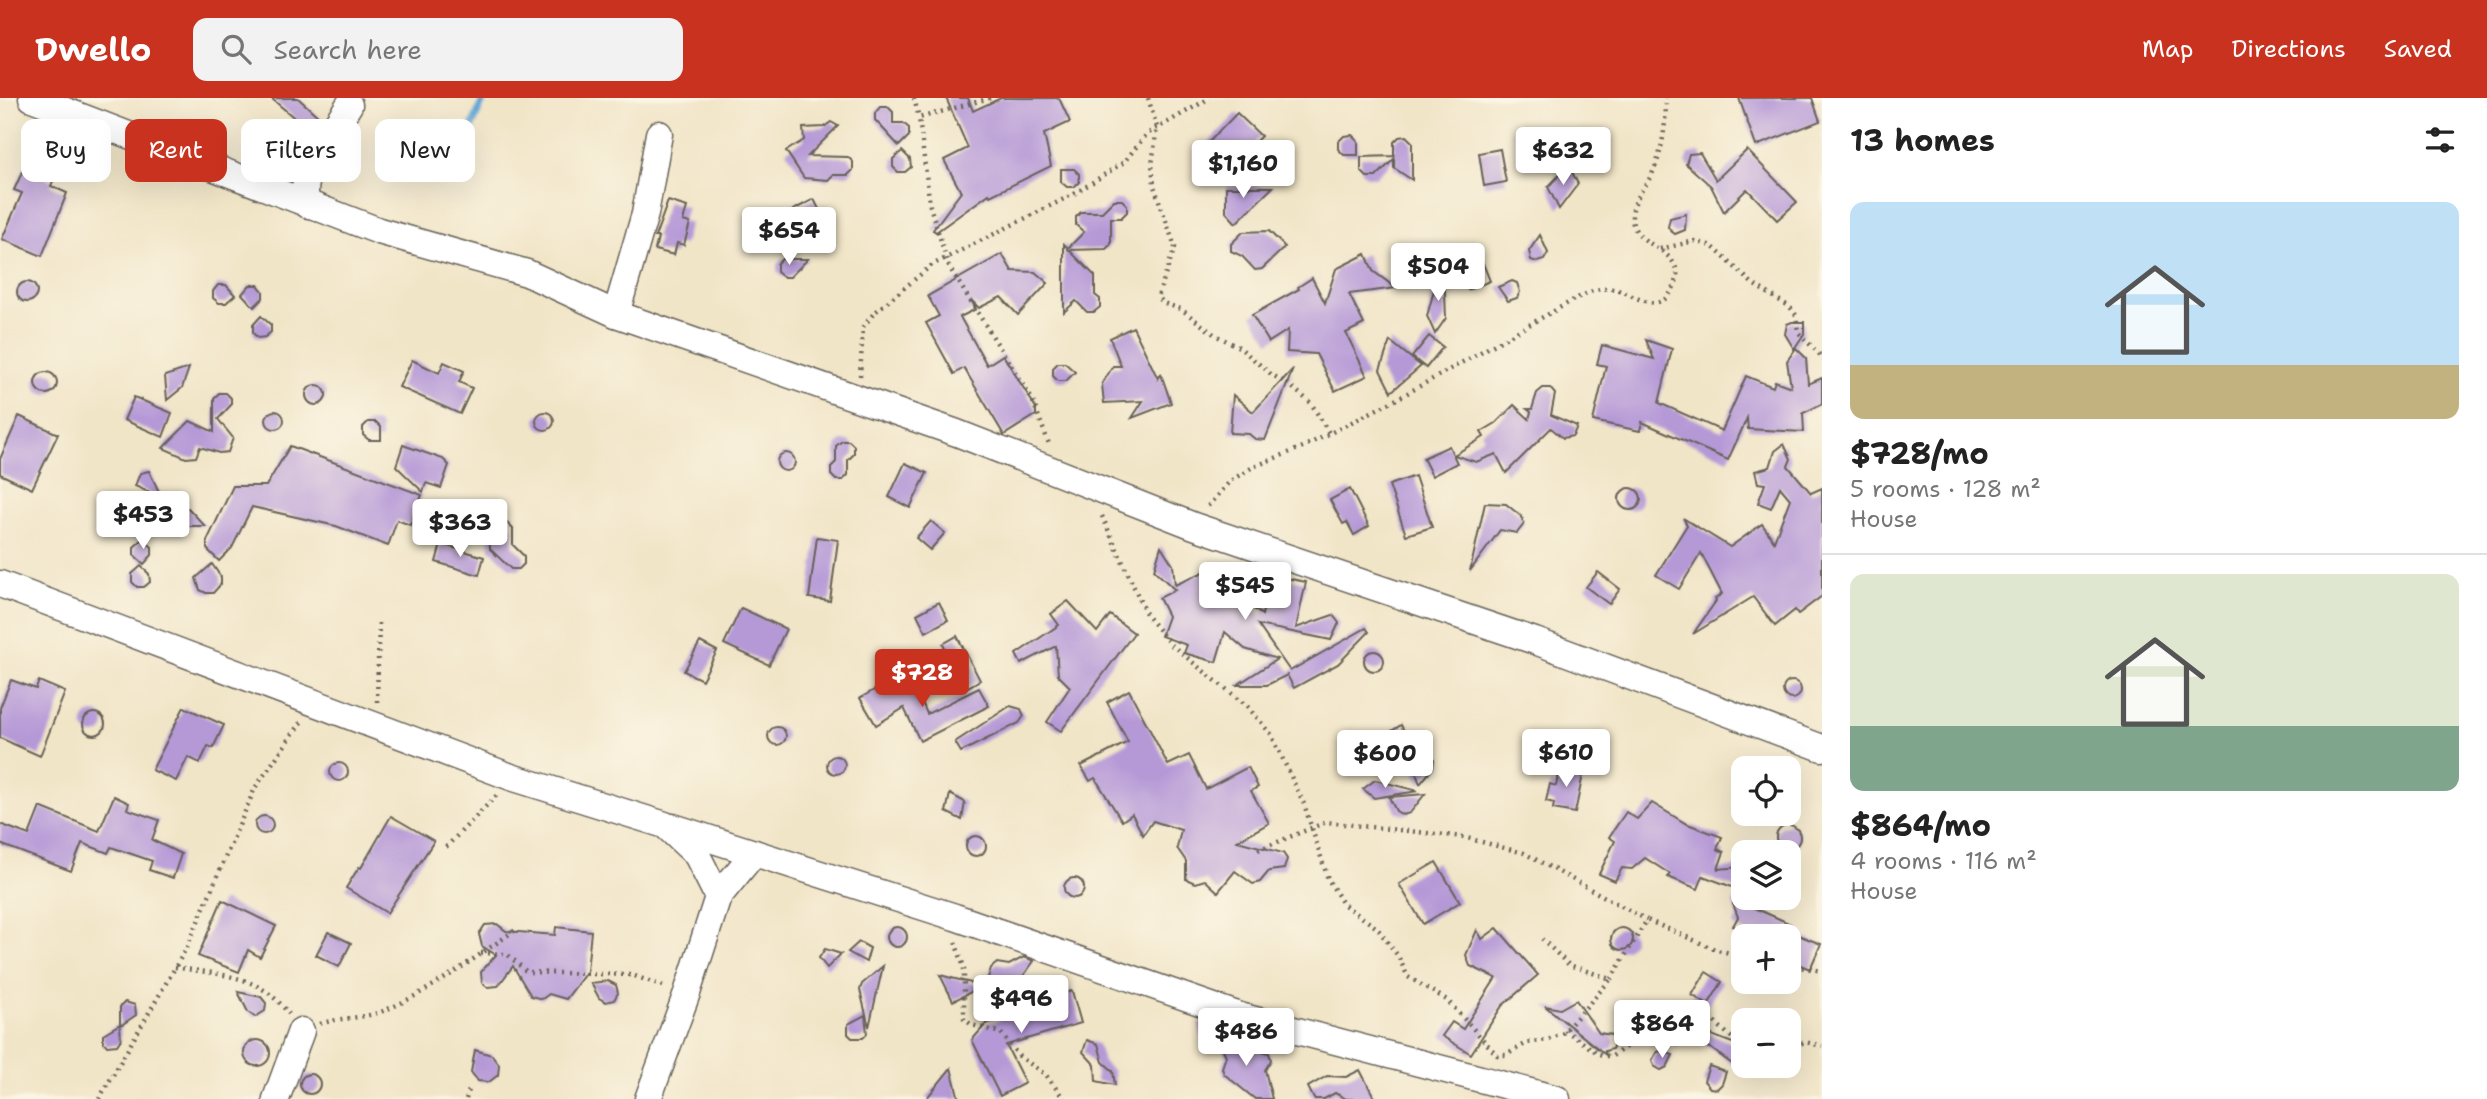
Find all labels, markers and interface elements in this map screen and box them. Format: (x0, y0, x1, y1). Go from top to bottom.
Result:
search box (193, 18, 683, 81)
text: Dwello (35, 27, 151, 72)
icon: search (217, 30, 255, 68)
text: Search here (273, 32, 422, 67)
text: Map (2142, 33, 2193, 65)
text: Directions (2231, 33, 2346, 65)
text: Saved (2384, 33, 2452, 65)
chip: Buy (21, 119, 111, 182)
chip: Rent (125, 119, 227, 182)
chip: Filters (241, 119, 361, 182)
chip: New (375, 119, 475, 182)
text: 13 homes (1850, 120, 1995, 161)
icon: filters (2421, 121, 2459, 159)
pin: $632 (1522, 127, 1604, 187)
text: $632 (1532, 135, 1594, 165)
pin: $1,160 (1186, 140, 1300, 200)
text: $1,160 (1208, 148, 1278, 178)
pin: $654 (748, 208, 830, 267)
text: $654 (758, 215, 820, 245)
pin: $504 (1397, 244, 1479, 303)
icon: home (2092, 247, 2218, 373)
text: $504 (1407, 251, 1469, 281)
text: $728/mo (1850, 433, 1989, 474)
text: 5 rooms · 128 m² (1850, 474, 2041, 504)
pin: $453 (102, 491, 184, 551)
text: $453 (112, 499, 174, 529)
pin: $363 (419, 500, 501, 559)
text: House (1850, 504, 1918, 534)
text: $363 (428, 507, 492, 537)
pin: $545 (1204, 562, 1286, 622)
text: $545 (1215, 570, 1275, 600)
icon: home (2092, 619, 2218, 745)
pin: $728 (881, 650, 963, 709)
text: $728 (891, 657, 953, 687)
pin: $600 (1344, 730, 1426, 790)
pin: $610 (1525, 730, 1607, 789)
text: $610 (1538, 737, 1594, 767)
text: $600 (1353, 738, 1417, 768)
map controls (1731, 756, 1801, 1078)
button: locate (1731, 756, 1801, 826)
text: $864/mo (1850, 805, 1991, 846)
button: layers (1731, 840, 1801, 910)
text: 4 rooms · 116 m² (1850, 846, 2037, 876)
text: House (1850, 876, 1918, 906)
button: + (1731, 924, 1801, 994)
pin: $496 (980, 976, 1062, 1035)
text: $496 (989, 983, 1053, 1013)
pin: $864 (1621, 1000, 1703, 1060)
text: $864 (1630, 1008, 1694, 1038)
button: − (1731, 1008, 1801, 1078)
pin: $486 (1205, 1009, 1287, 1068)
text: $486 (1214, 1016, 1278, 1046)

